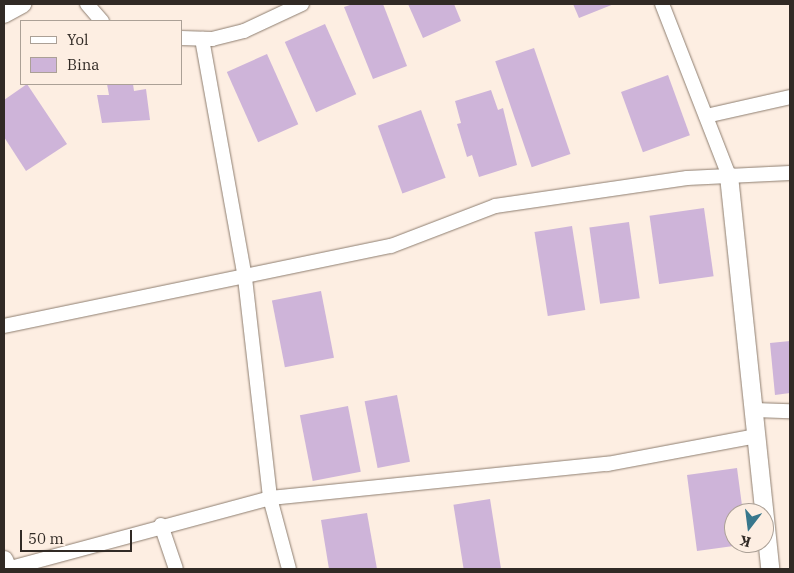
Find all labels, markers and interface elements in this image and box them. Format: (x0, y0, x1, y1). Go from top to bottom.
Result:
legend (20, 20, 182, 85)
text: Yol (67, 30, 88, 49)
text: Bina (67, 55, 100, 74)
north arrow (724, 503, 774, 553)
scale bar (22, 520, 135, 552)
text: 50 m (28, 529, 64, 548)
text: K (738, 531, 753, 552)

